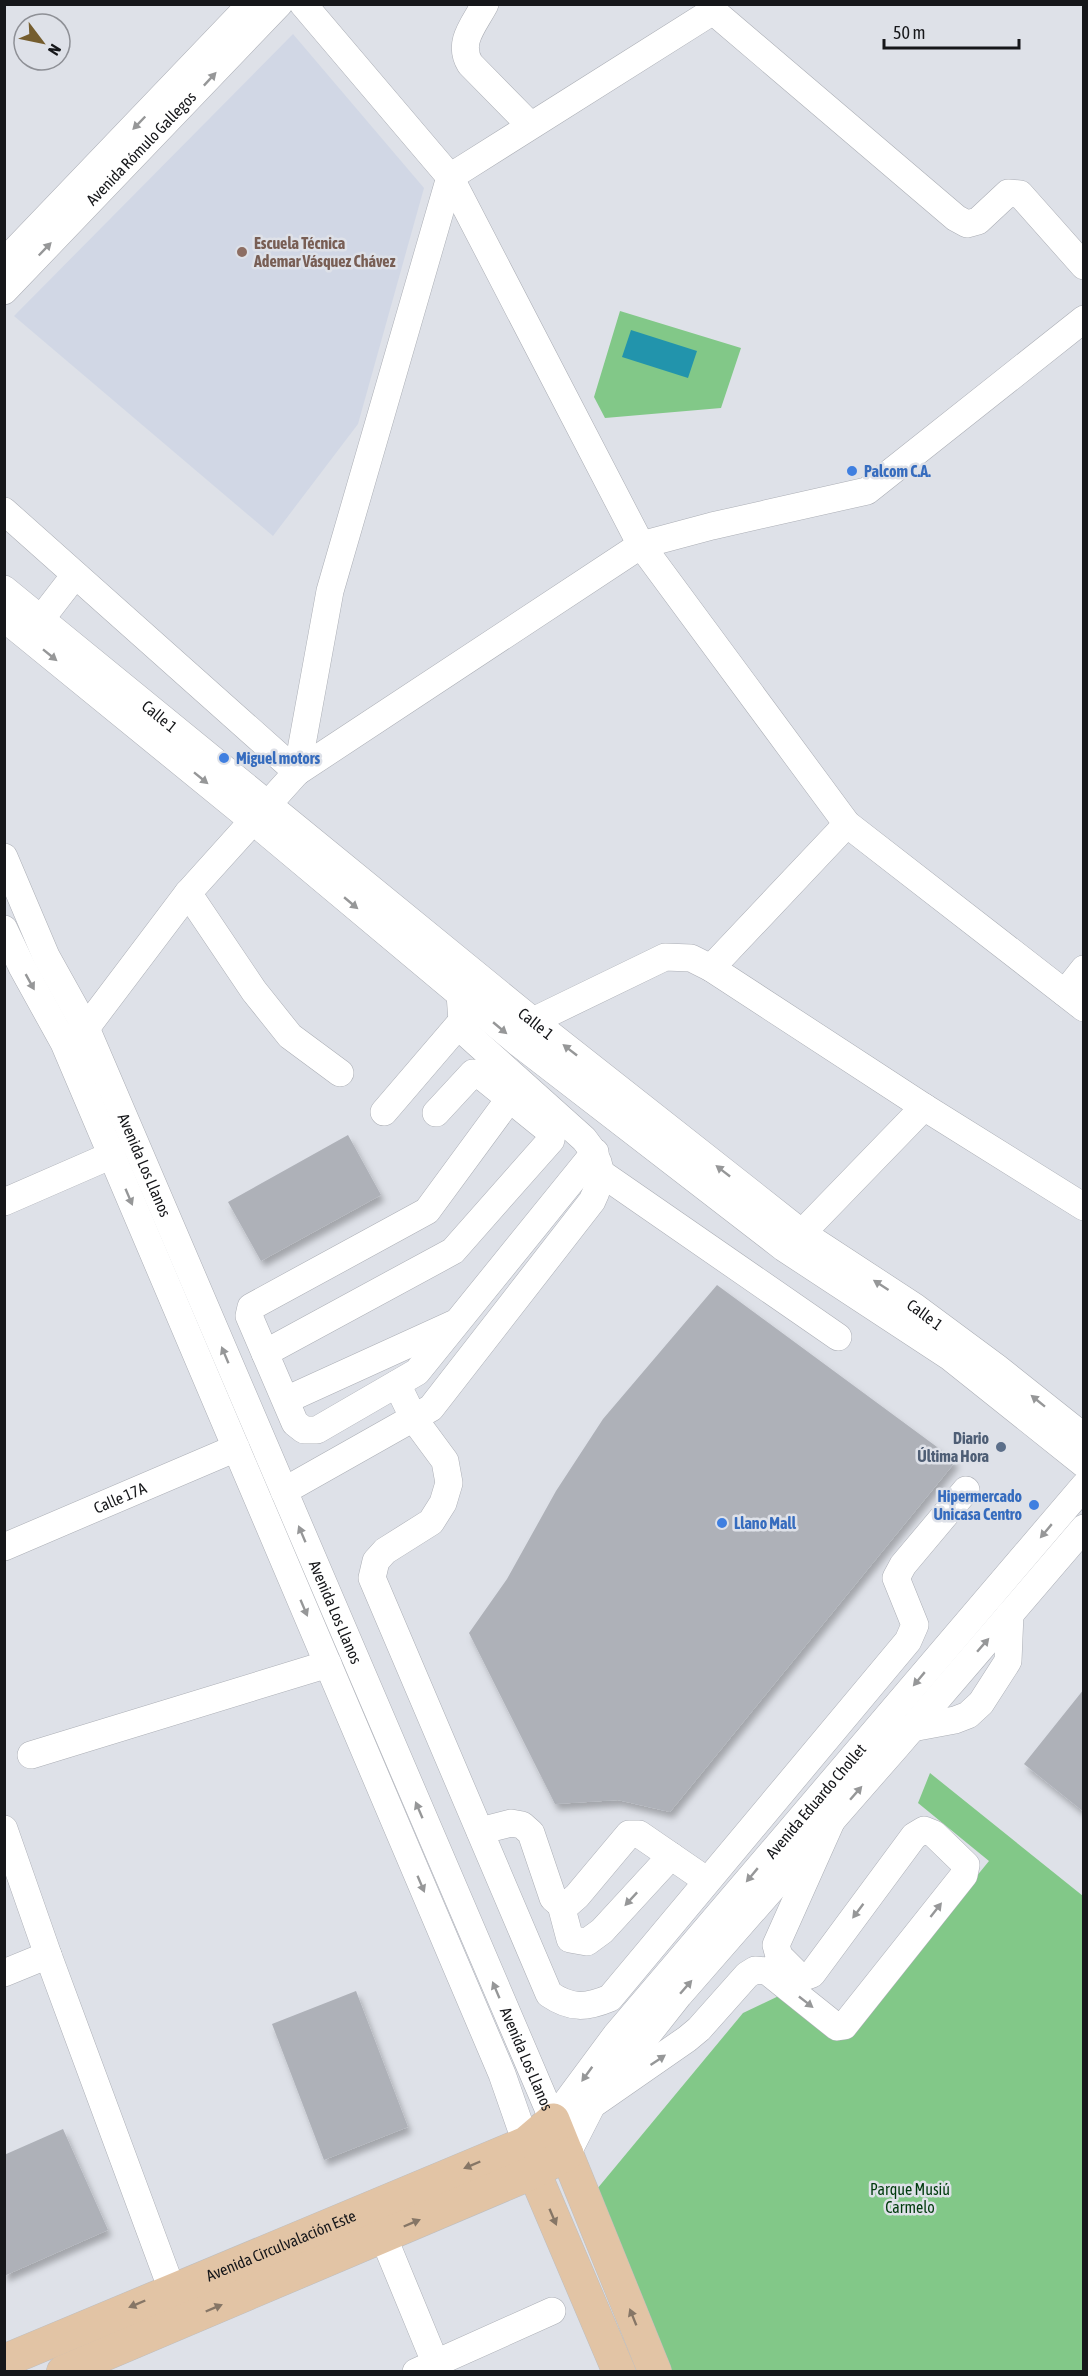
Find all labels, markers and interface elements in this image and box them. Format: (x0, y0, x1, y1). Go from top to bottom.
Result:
north arrow (12, 12, 72, 72)
scale bar (884, 12, 1019, 50)
text: 50 m (893, 22, 925, 43)
text: N (45, 41, 65, 59)
one-way arrow (203, 71, 217, 86)
street label: Avenida Rómulo Gallegos (83, 87, 200, 208)
one-way arrow (132, 115, 146, 129)
place label: Escuela Técnica Ademar Vásquez Chávez (253, 234, 396, 270)
one-way arrow (38, 242, 52, 257)
marker: Escuela Técnica Ademar Vásquez Chávez (235, 245, 249, 259)
place label: Palcom C.A. (864, 462, 931, 480)
marker: Palcom C.A. (845, 464, 859, 478)
one-way arrow (42, 649, 58, 662)
street label: Calle 1 (138, 697, 181, 736)
place label: Miguel motors (236, 749, 320, 767)
marker: Miguel motors (217, 751, 231, 765)
one-way arrow (193, 772, 209, 785)
one-way arrow (343, 896, 358, 909)
one-way arrow (25, 974, 35, 991)
street label: Calle 1 (515, 1004, 557, 1043)
one-way arrow (492, 1022, 508, 1035)
one-way arrow (562, 1044, 578, 1057)
street label: Avenida Los Llanos (115, 1111, 175, 1220)
one-way arrow (715, 1164, 731, 1177)
one-way arrow (124, 1188, 134, 1206)
one-way arrow (873, 1280, 889, 1291)
street label: Calle 1 (904, 1295, 946, 1334)
one-way arrow (220, 1345, 230, 1363)
one-way arrow (1030, 1394, 1046, 1407)
place label: Diario Última Hora (917, 1429, 989, 1465)
marker: Diario Última Hora (994, 1440, 1008, 1454)
street label: Calle 17A (91, 1478, 149, 1517)
place label: Hipermercado Unicasa Centro (933, 1487, 1022, 1523)
marker: Hipermercado Unicasa Centro (1027, 1498, 1041, 1512)
place label: Llano Mall (734, 1514, 797, 1532)
marker: Llano Mall (715, 1516, 729, 1530)
one-way arrow (1039, 1523, 1052, 1539)
one-way arrow (297, 1525, 306, 1543)
street label: Avenida Los Llanos (306, 1558, 366, 1667)
one-way arrow (300, 1599, 309, 1617)
one-way arrow (976, 1638, 989, 1653)
one-way arrow (913, 1671, 926, 1686)
street label: Avenida Eduardo Chollet (762, 1740, 870, 1862)
one-way arrow (849, 1786, 862, 1801)
one-way arrow (414, 1801, 423, 1819)
one-way arrow (746, 1867, 759, 1882)
one-way arrow (417, 1875, 427, 1893)
one-way arrow (625, 1891, 638, 1906)
one-way arrow (930, 1902, 943, 1918)
one-way arrow (852, 1903, 864, 1919)
one-way arrow (679, 1980, 693, 1995)
one-way arrow (491, 1981, 500, 1998)
one-way arrow (798, 1996, 814, 2009)
street label: Avenida Los Llanos (497, 2004, 557, 2114)
one-way arrow (649, 2054, 666, 2065)
one-way arrow (581, 2065, 593, 2081)
one-way arrow (463, 2160, 481, 2170)
park label: Parque Musiú Carmelo (870, 2180, 950, 2216)
street label: Avenida Circulvalación Este (203, 2206, 358, 2285)
one-way arrow (548, 2209, 558, 2227)
one-way arrow (404, 2218, 422, 2228)
one-way arrow (128, 2300, 146, 2310)
one-way arrow (205, 2303, 222, 2312)
one-way arrow (628, 2308, 638, 2326)

